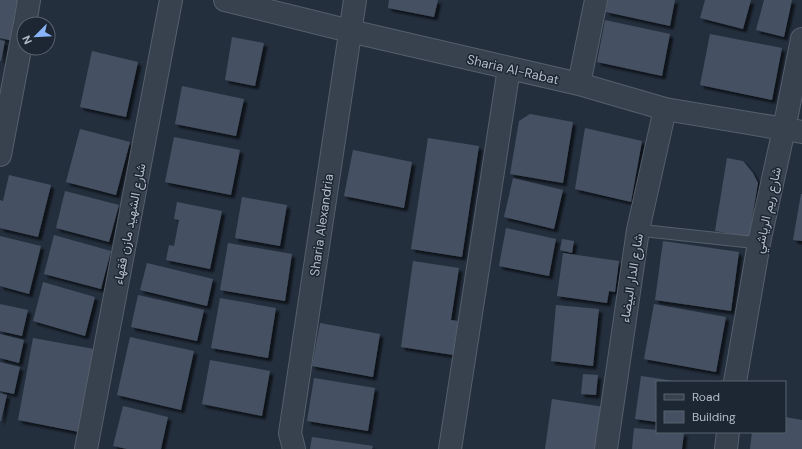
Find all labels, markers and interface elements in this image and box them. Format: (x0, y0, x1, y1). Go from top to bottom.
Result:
north arrow (16, 16, 56, 56)
text: N (19, 34, 35, 47)
street label: Sharia Al-Rabat (465, 51, 561, 88)
street label: شارع الشهيد مازن فقهاء (109, 162, 151, 286)
street label: شارع ريم الرياشي (750, 165, 787, 255)
street label: Sharia Alexandria (306, 173, 337, 277)
street label: شارع الدار البيضاء (616, 232, 648, 324)
legend (656, 381, 786, 433)
text: Road (692, 389, 720, 405)
text: Building (692, 409, 736, 425)

